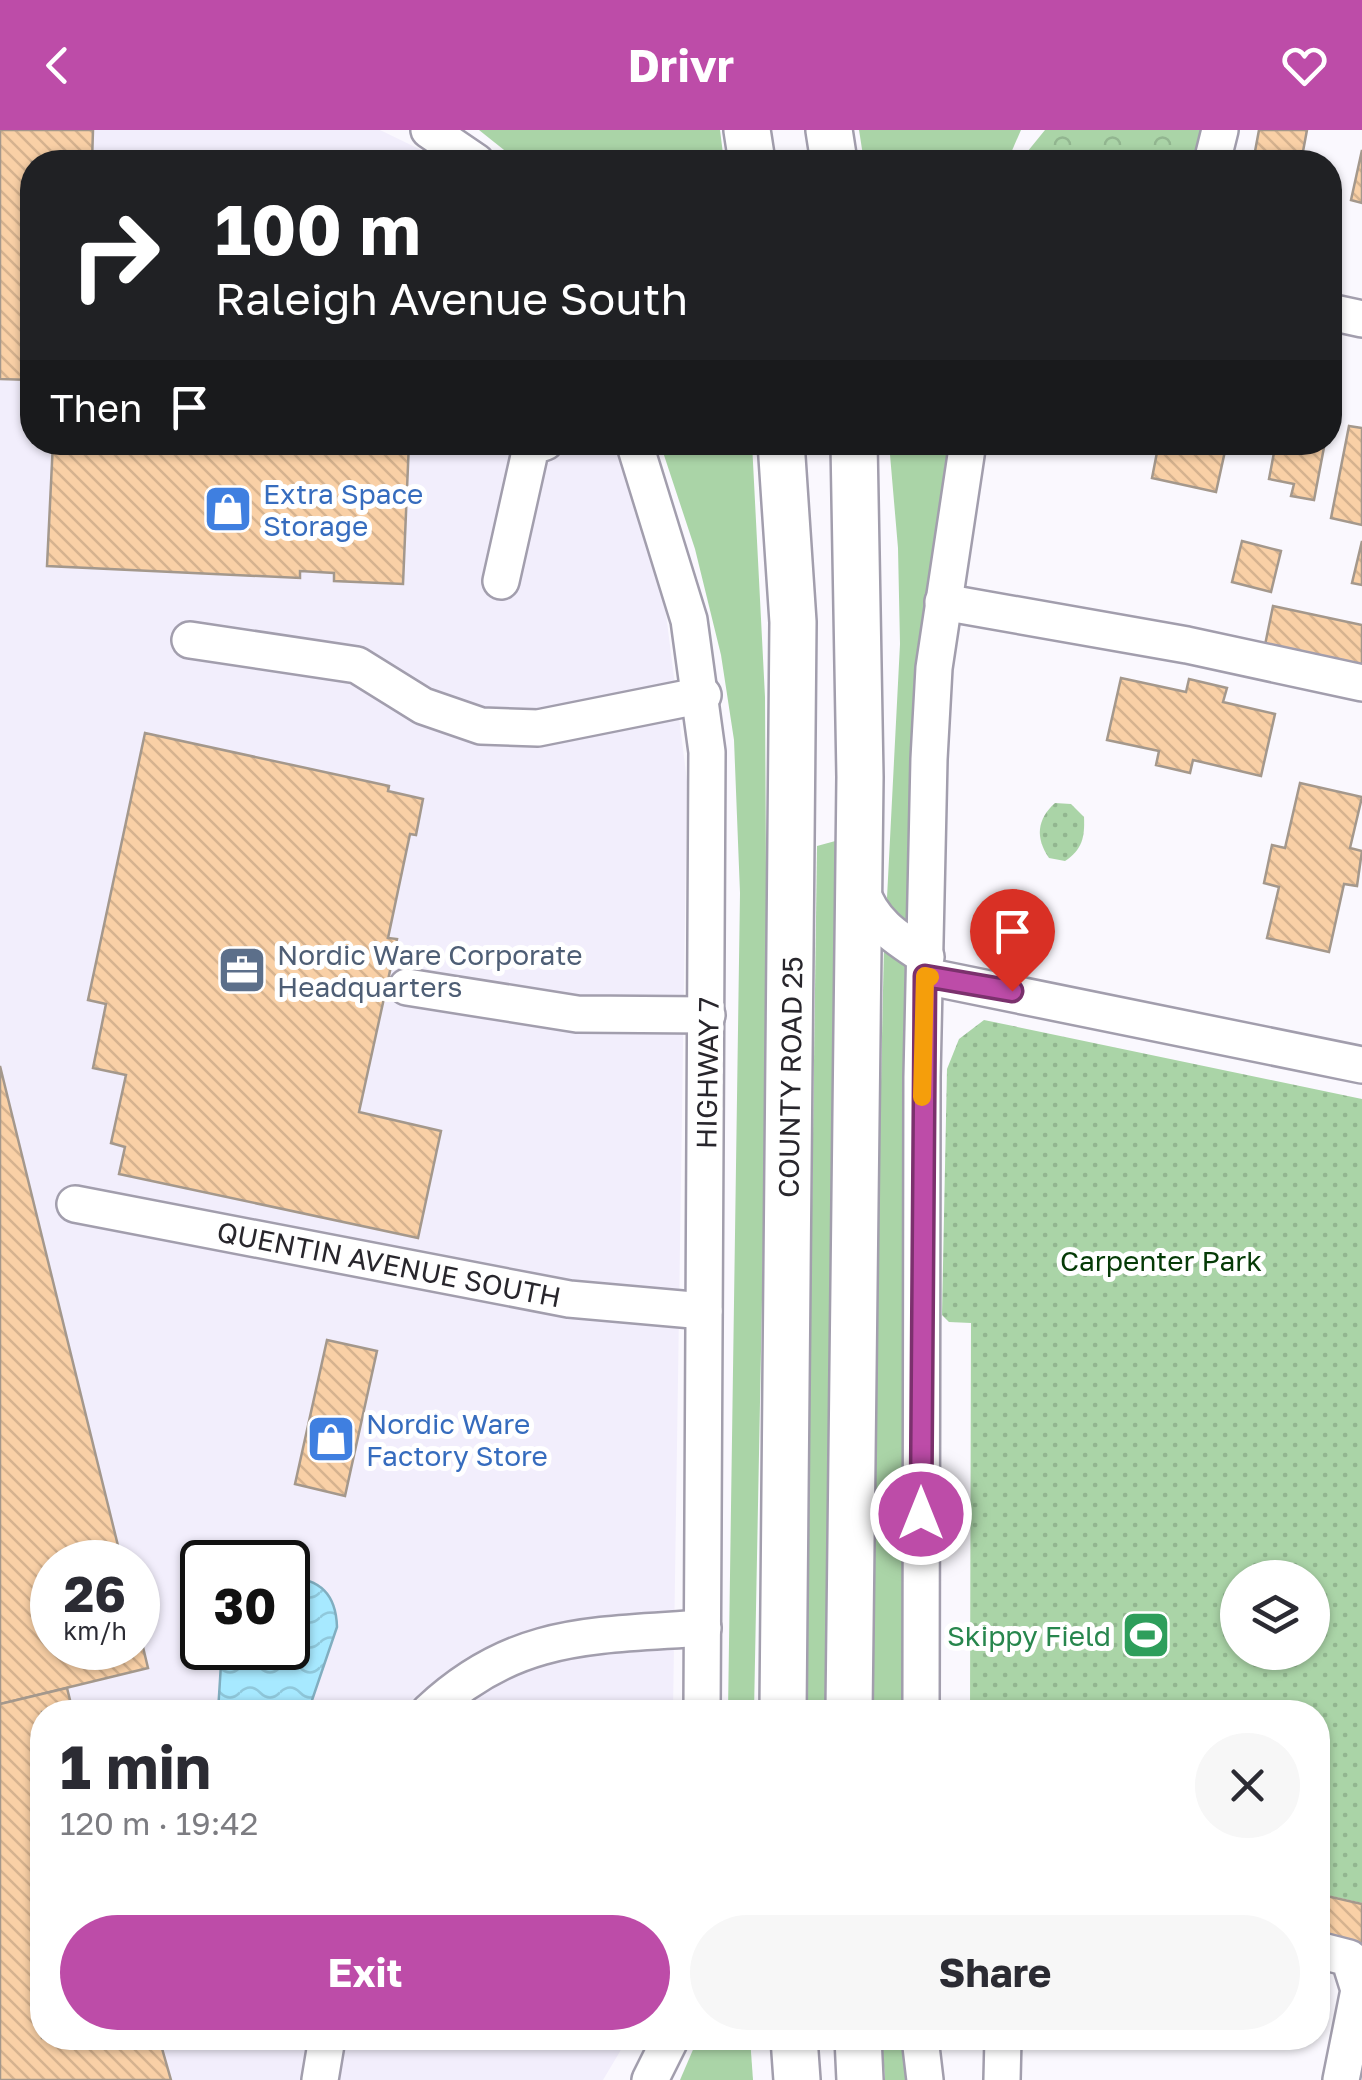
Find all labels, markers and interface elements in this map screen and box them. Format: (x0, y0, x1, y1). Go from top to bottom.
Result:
icon: back (30, 38, 85, 93)
text: Drivr (628, 38, 734, 92)
icon: heart (1277, 38, 1332, 93)
text: 100 m (215, 186, 421, 270)
icon: right (50, 190, 180, 320)
text: Raleigh Avenue South (215, 271, 688, 325)
icon: arrive (162, 380, 217, 435)
text: Then (50, 385, 142, 430)
place label: Extra Space Storage (263, 477, 423, 542)
shop icon: Extra Space Storage (202, 483, 254, 535)
pin (970, 889, 1055, 992)
icon: arrive (985, 904, 1040, 959)
place label: Nordic Ware Corporate Headquarters (277, 938, 583, 1003)
office icon: Nordic Ware Corporate Headquarters (216, 944, 268, 996)
street label: COUNTY ROAD 25 (771, 956, 809, 1198)
street label: HIGHWAY 7 (689, 997, 725, 1149)
street label: QUENTIN AVENUE SOUTH (214, 1214, 564, 1314)
park label: Carpenter Park (1060, 1244, 1262, 1277)
place label: Nordic Ware Factory Store (366, 1407, 548, 1472)
shop icon: Nordic Ware Factory Store (305, 1413, 357, 1465)
position arrow (869, 1462, 973, 1566)
speed limit sign: 30 (180, 1540, 310, 1670)
map controls (1220, 1560, 1330, 1670)
button: layers (1220, 1560, 1330, 1670)
text: 26 (64, 1563, 126, 1623)
sports icon: Skippy Field (1120, 1609, 1172, 1661)
text: km/h (63, 1615, 127, 1646)
place label: Skippy Field (947, 1619, 1111, 1652)
text: 1 min (60, 1730, 211, 1802)
button: close (1195, 1733, 1300, 1838)
text: 120 m · 19:42 (60, 1804, 258, 1842)
button: Exit (60, 1915, 670, 2030)
button: Share (690, 1915, 1300, 2030)

